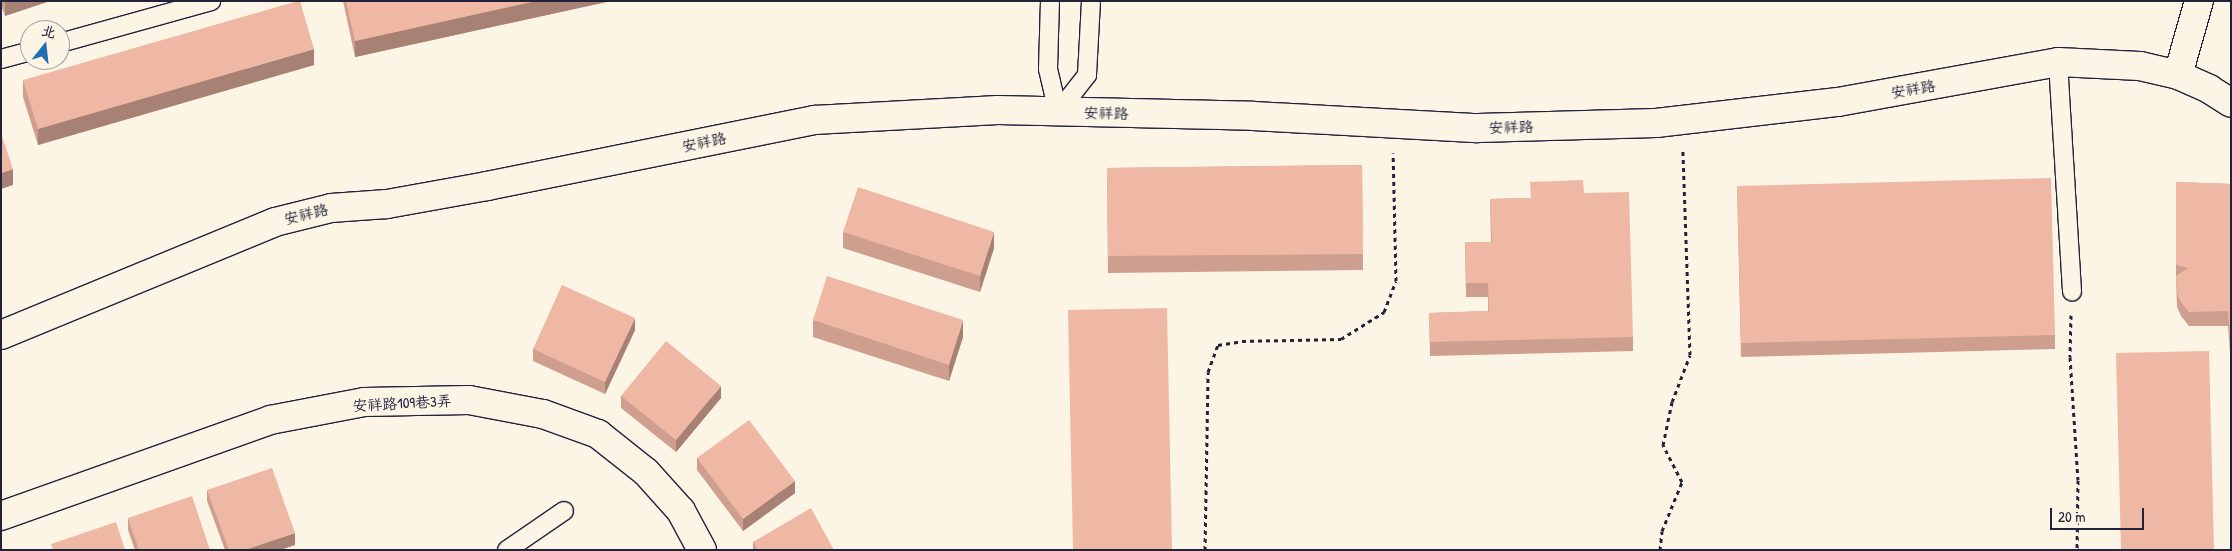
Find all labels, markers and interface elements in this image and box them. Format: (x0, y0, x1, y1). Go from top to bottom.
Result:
north arrow (20, 20, 70, 70)
text: 北 (40, 20, 58, 42)
street label: 安祥路 (1889, 76, 1937, 102)
street label: 安祥路 (1083, 104, 1129, 122)
street label: 安祥路 (1488, 117, 1534, 137)
street label: 安祥路 (680, 129, 728, 155)
street label: 安祥路 (282, 200, 330, 228)
street label: 安祥路109巷3弄 (352, 391, 452, 415)
scale bar (2052, 498, 2146, 530)
text: 20 m (2058, 506, 2085, 527)

